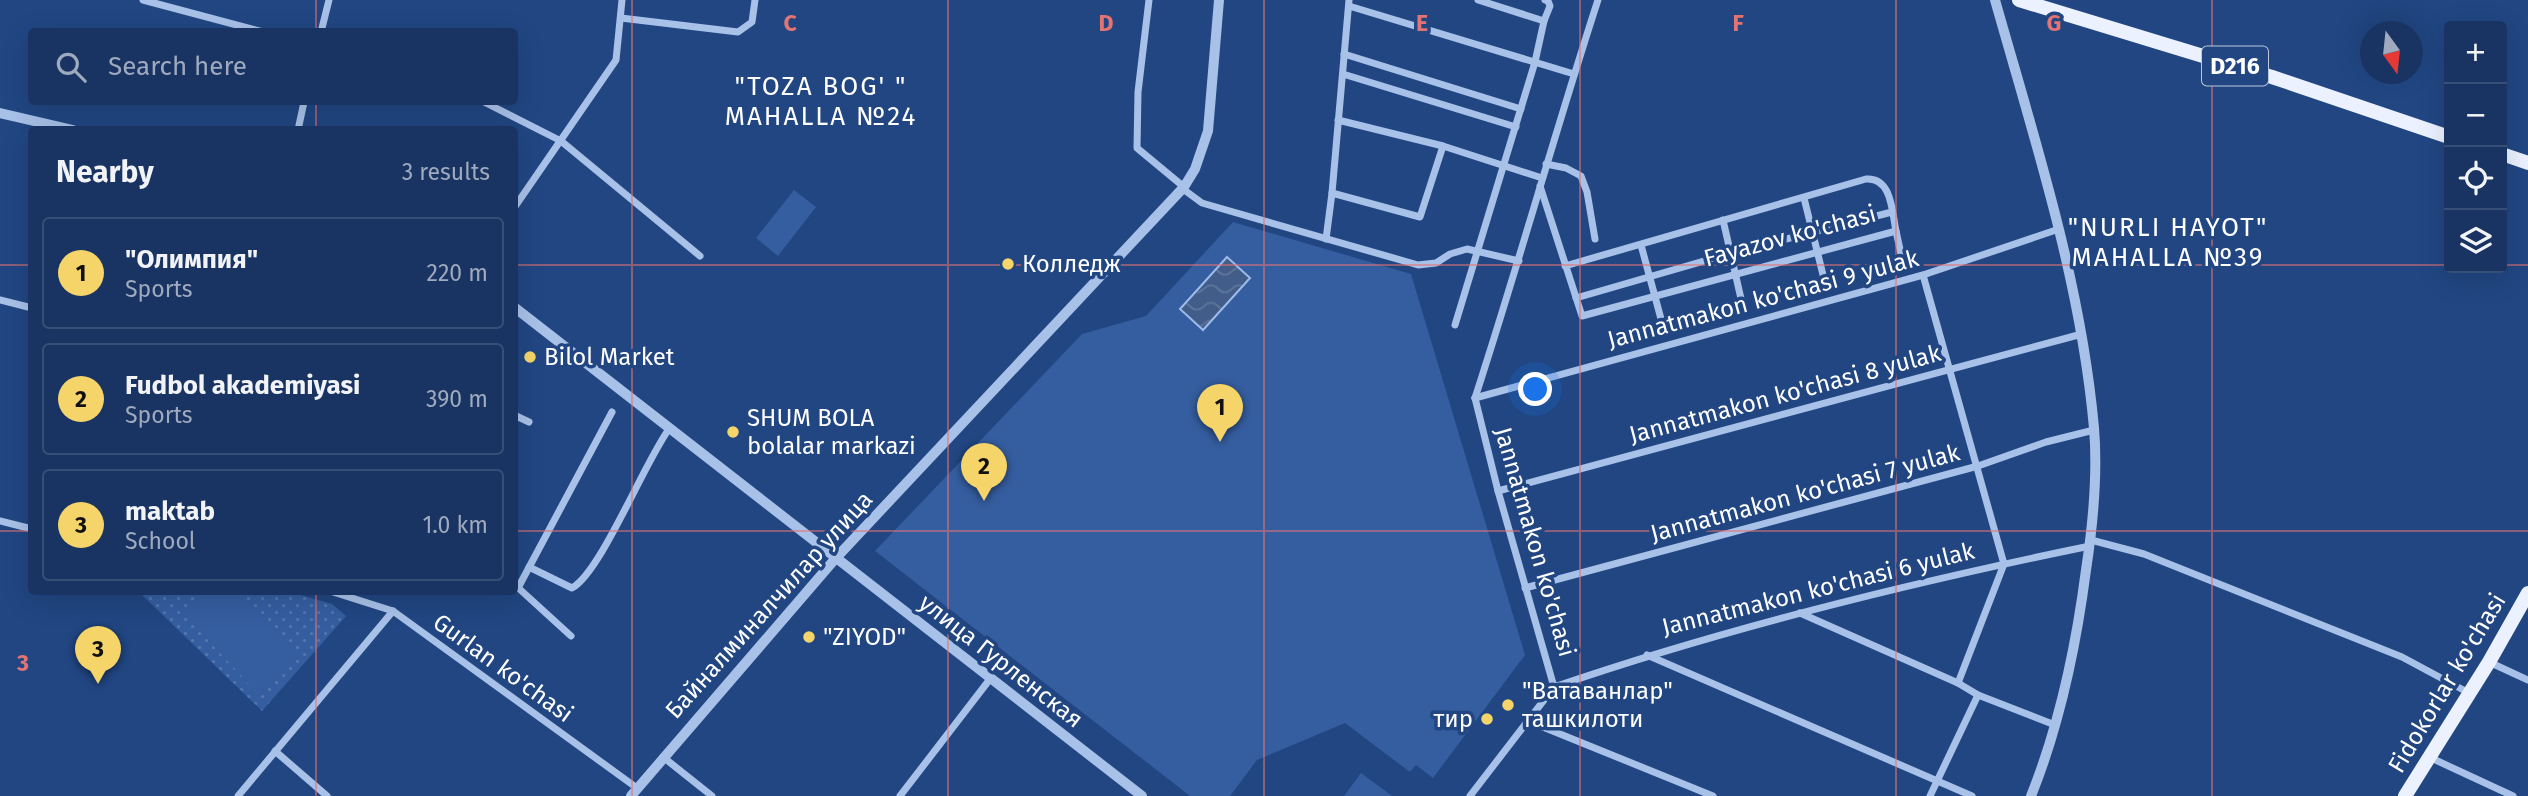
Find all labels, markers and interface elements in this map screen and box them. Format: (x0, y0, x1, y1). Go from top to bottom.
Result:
text: C (783, 9, 797, 37)
text: D (1099, 9, 1114, 37)
text: E (1416, 9, 1428, 37)
text: F (1732, 9, 1744, 37)
text: G (2047, 9, 2061, 37)
north arrow (2360, 21, 2423, 84)
map controls (2444, 21, 2507, 273)
button: + (2444, 21, 2507, 84)
search box (28, 28, 518, 105)
road number: D216 (2202, 46, 2268, 86)
icon: search (52, 48, 90, 86)
text: Search here (108, 51, 247, 82)
district label: "TOZA BOG' " MAHALLA №24 (725, 71, 917, 132)
button: − (2444, 84, 2507, 147)
button: locate (2444, 147, 2507, 210)
text: Nearby (56, 154, 154, 190)
text: 3 results (402, 158, 490, 186)
street label: Fayazov ko'chasi (1701, 200, 1879, 272)
button: layers (2444, 210, 2507, 273)
district label: "NURLI HAYOT" MAHALLA №39 (2068, 212, 2268, 273)
text: "Олимпия" (125, 244, 258, 275)
street label: Jannatmakon ko'chasi 9 yulak (1604, 244, 1922, 354)
place label: Колледж (1022, 250, 1121, 278)
marker: Колледж (1000, 256, 1016, 272)
text: 1 (76, 259, 86, 287)
text: 220 m (427, 259, 488, 287)
text: Sports (125, 275, 193, 303)
street label: Jannatmakon ko'chasi 8 yulak (1626, 339, 1945, 449)
place label: Bilol Market (544, 343, 675, 371)
marker: Bilol Market (522, 349, 538, 365)
text: Fudbol akademiyasi (125, 370, 360, 401)
your location (1518, 372, 1552, 406)
pin: 1 (1197, 384, 1243, 442)
text: 2 (75, 385, 87, 413)
text: 390 m (426, 385, 488, 413)
text: Sports (125, 401, 193, 429)
place label: SHUM BOLA bolalar markazi (747, 404, 916, 460)
marker: SHUM BOLA bolalar markazi (725, 424, 741, 440)
street label: Jannatmakon ko'chasi (1489, 424, 1581, 660)
street label: Jannatmakon ko'chasi 7 yulak (1647, 438, 1963, 548)
pin: 2 (961, 443, 1007, 501)
street label: Байналминалчилар улица (660, 486, 878, 724)
text: maktab (125, 496, 215, 527)
text: 3 (75, 511, 87, 539)
text: 1.0 km (422, 511, 488, 539)
text: School (125, 527, 196, 555)
street label: Jannatmakon ko'chasi 6 yulak (1659, 536, 1978, 641)
street label: улица Гурленская (913, 588, 1089, 734)
street label: Fidokorlar ko'chasi (2382, 588, 2512, 778)
street label: Gurlan ko'chasi (428, 608, 578, 728)
place label: "ZIYOD" (823, 623, 906, 651)
pin: 3 (75, 626, 121, 684)
marker: "ZIYOD" (801, 629, 817, 645)
text: 3 (16, 649, 29, 677)
place label: "Ватаванлар" ташкилоти (1522, 677, 1673, 733)
marker: "Ватаванлар" ташкилоти (1500, 697, 1516, 713)
place label: тир (1434, 705, 1473, 733)
marker: тир (1479, 711, 1495, 727)

